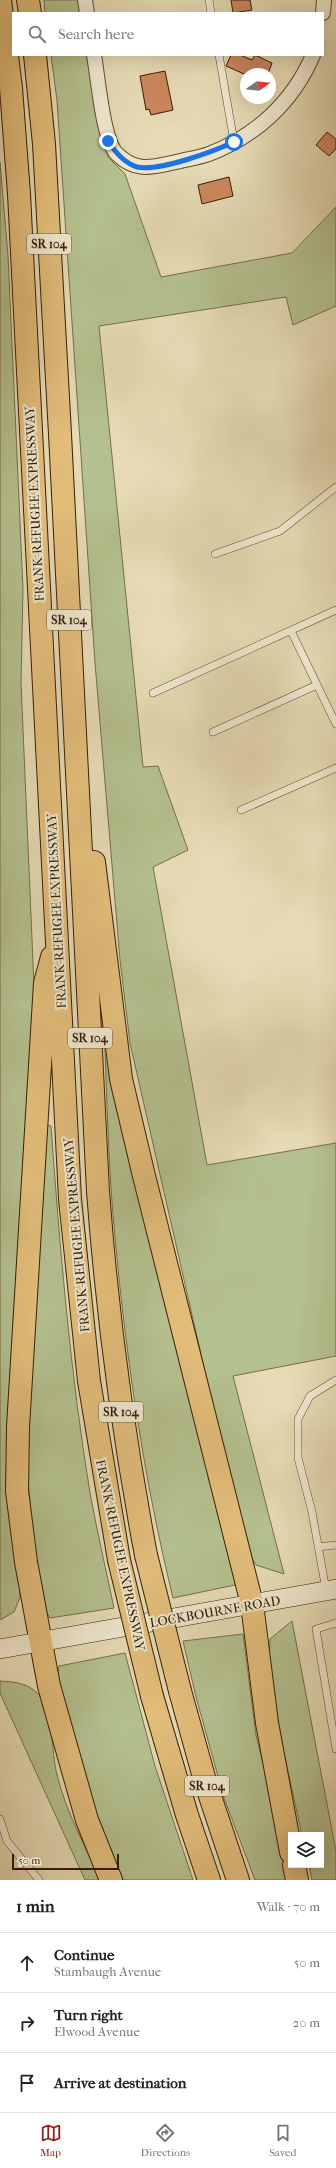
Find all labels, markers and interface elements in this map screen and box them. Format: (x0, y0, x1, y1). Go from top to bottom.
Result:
search box (12, 12, 324, 56)
icon: search (26, 23, 48, 45)
text: Search here (58, 25, 134, 43)
north arrow (240, 68, 276, 104)
route end (99, 132, 117, 150)
route start (225, 133, 243, 151)
road number: SR 104 (27, 234, 71, 254)
street label: FRANK-REFUGEE EXPRESSWAY (22, 405, 47, 602)
road number: SR 104 (47, 610, 91, 630)
street label: FRANK-REFUGEE EXPRESSWAY (44, 812, 69, 1009)
road number: SR 104 (68, 1028, 112, 1048)
street label: FRANK-REFUGEE EXPRESSWAY (60, 1136, 92, 1333)
road number: SR 104 (99, 1402, 143, 1422)
street label: FRANK-REFUGEE EXPRESSWAY (93, 1458, 148, 1653)
street label: LOCKBOURNE ROAD (149, 1593, 282, 1630)
road number: SR 104 (185, 1776, 229, 1796)
map controls (288, 1832, 324, 1868)
button: layers (288, 1832, 324, 1868)
scale bar (12, 1852, 119, 1871)
text: 50 m (18, 1854, 40, 1867)
text: 1 min (16, 1896, 55, 1916)
text: Walk · 70 m (257, 1899, 320, 1914)
text: Continue (54, 1946, 114, 1964)
icon: ahead (16, 1952, 38, 1974)
text: 50 m (294, 1955, 320, 1970)
text: Stambaugh Avenue (54, 1964, 161, 1979)
text: Turn right (54, 2006, 123, 2024)
icon: right (16, 2012, 38, 2034)
text: 20 m (293, 2015, 320, 2030)
text: Elwood Avenue (54, 2024, 140, 2039)
icon: arrive (16, 2072, 38, 2094)
text: Arrive at destination (54, 2074, 186, 2092)
tab: Map (40, 2122, 62, 2159)
tab: Directions (141, 2122, 190, 2159)
tab: Saved (269, 2122, 296, 2159)

